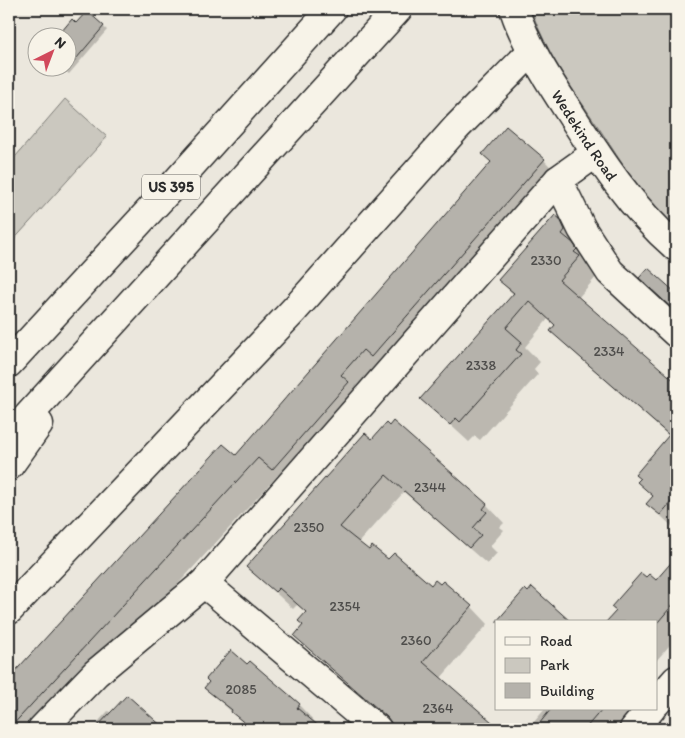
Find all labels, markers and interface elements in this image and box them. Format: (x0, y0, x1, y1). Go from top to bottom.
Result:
north arrow (28, 28, 78, 78)
text: N (51, 33, 70, 52)
street label: Wedekind Road (548, 86, 622, 185)
road number: US 395 (142, 174, 200, 200)
house number: 2330 (530, 252, 562, 269)
house number: 2334 (593, 343, 625, 360)
house number: 2338 (466, 357, 496, 374)
house number: 2344 (414, 479, 446, 496)
house number: 2350 (294, 519, 324, 536)
house number: 2354 (330, 598, 361, 615)
legend (495, 620, 658, 710)
house number: 2360 (400, 632, 432, 649)
text: Road (540, 632, 573, 650)
text: Park (540, 656, 570, 674)
house number: 2085 (225, 681, 257, 698)
text: Building (540, 682, 594, 700)
house number: 2364 (423, 700, 454, 717)

